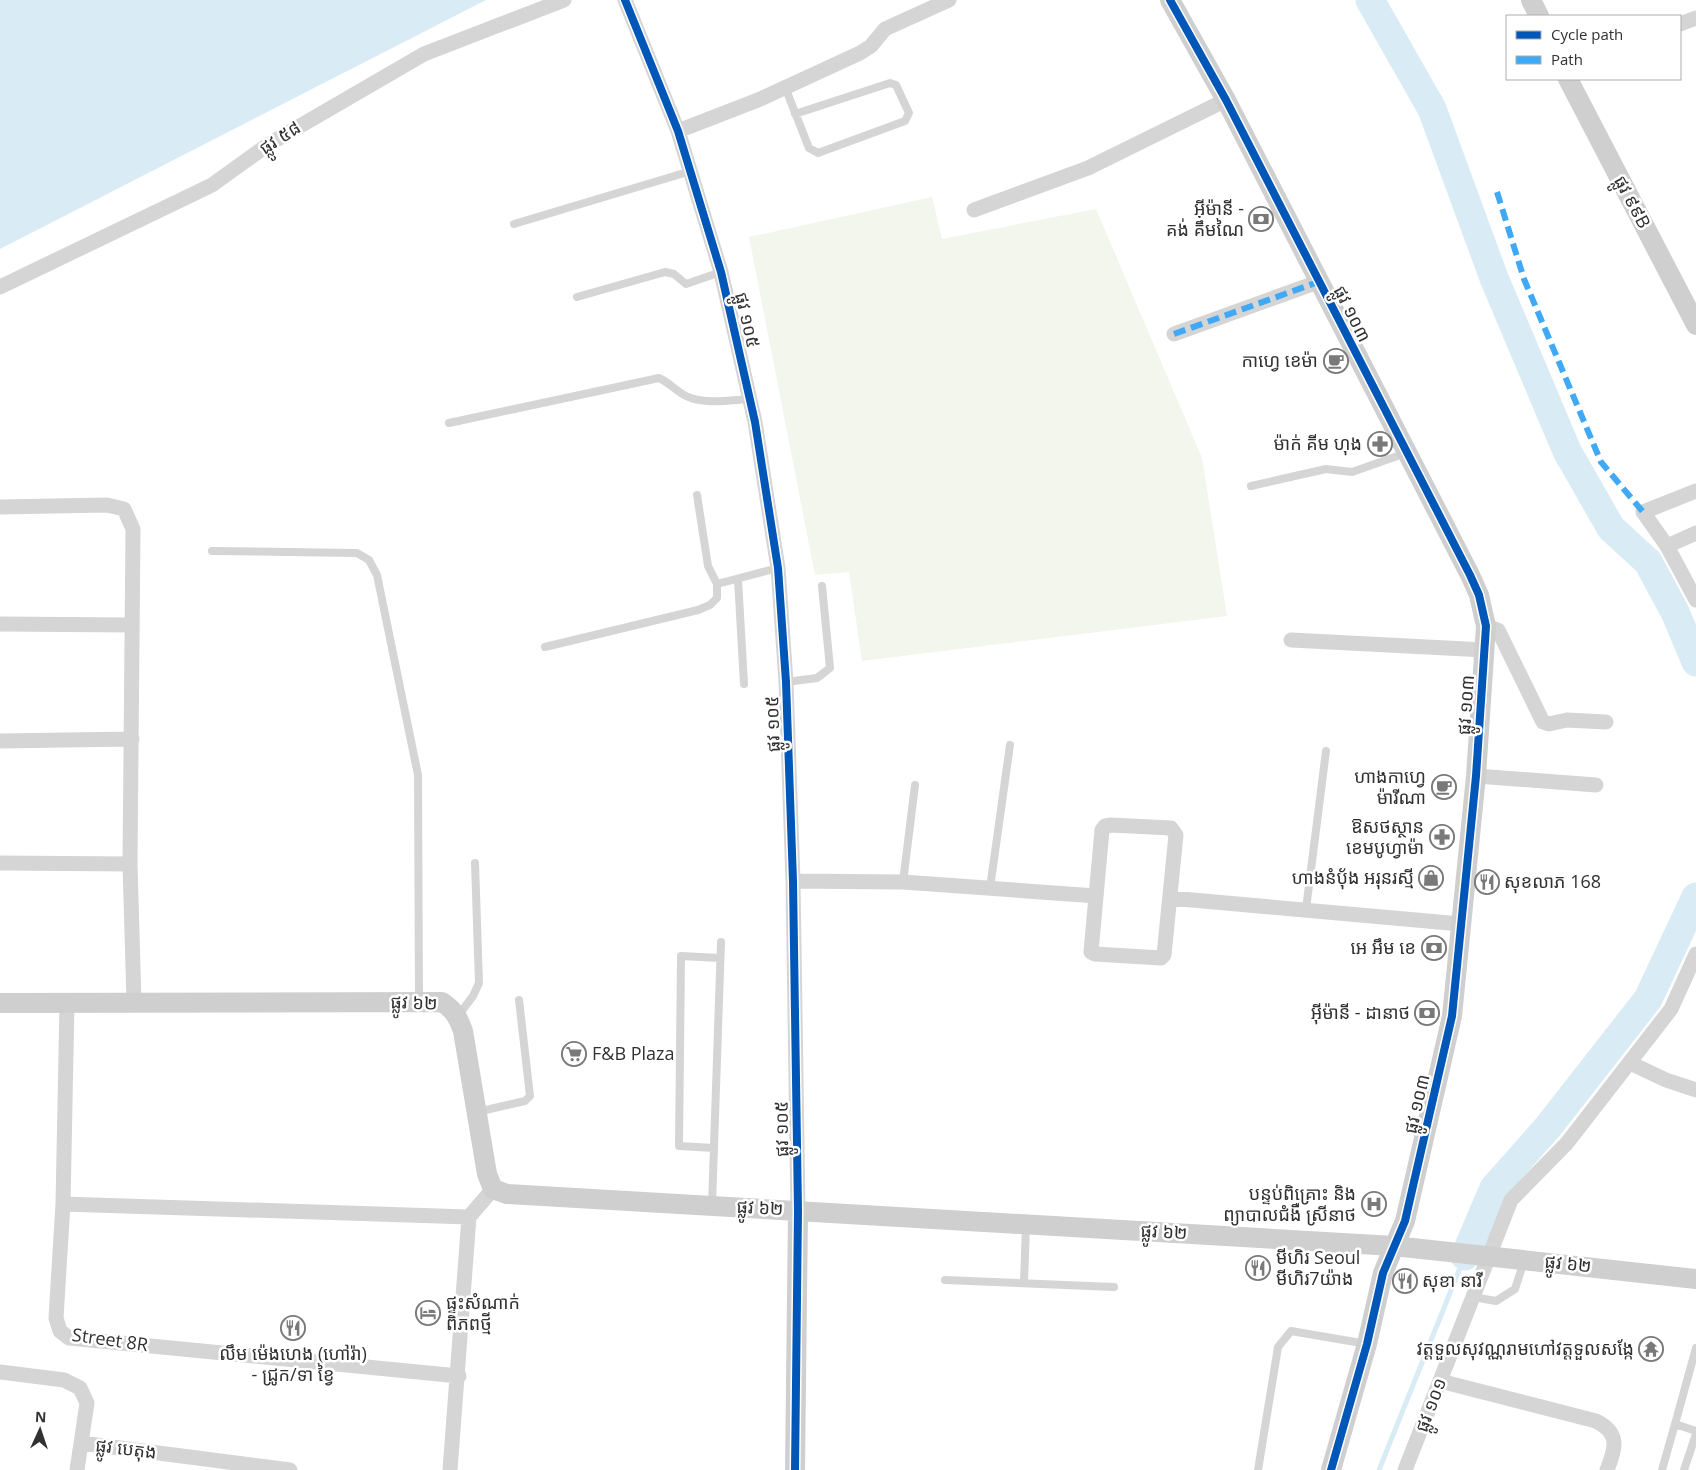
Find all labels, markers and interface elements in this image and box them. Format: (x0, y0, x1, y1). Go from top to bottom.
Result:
legend (1506, 15, 1681, 80)
text: Cycle path (1551, 24, 1623, 44)
text: Path (1551, 49, 1583, 69)
street label: ផ្លូវ ៥៨ (254, 115, 308, 164)
street label: ផ្លូវ ៩៩B (1604, 171, 1657, 235)
place label: អ៊ីម៉ានី - គង់ គឹមណៃ (1166, 196, 1244, 241)
bank icon: អ៊ីម៉ានី - គង់ គឹមណៃ (1248, 206, 1274, 232)
street label: ផ្លូវ ១០៣ (1324, 281, 1377, 348)
street label: ផ្លូវ ១០៥ (725, 290, 766, 351)
place label: កាហ្វេ ខេម៉ា (1242, 348, 1318, 372)
cafe icon: កាហ្វេ ខេម៉ា (1323, 348, 1349, 374)
place label: ម៉ាក់ គីម ហុង (1274, 431, 1362, 456)
pharmacy icon: ម៉ាក់ គីម ហុង (1367, 431, 1393, 457)
street label: ផ្លូវ ១០៣ (1451, 674, 1484, 736)
street label: ផ្លូវ ១០៥ (759, 695, 790, 753)
place label: ហាងកាហ្វេ ម៉ារីណា (1354, 764, 1426, 809)
cafe icon: ហាងកាហ្វេ ម៉ារីណា (1431, 774, 1457, 800)
place label: ឱសថស្ថាន ខេមបូហ្វាម៉ា (1346, 814, 1424, 859)
pharmacy icon: ឱសថស្ថាន ខេមបូហ្វាម៉ា (1429, 824, 1455, 850)
place label: ហាងនំប៉័ង អរុនរស្មី (1292, 865, 1414, 890)
shop icon: ហាងនំប៉័ង អរុនរស្មី (1418, 865, 1444, 891)
restaurant icon: សុខលាភ 168 (1474, 869, 1500, 895)
place label: សុខលាភ 168 (1504, 869, 1601, 894)
place label: អេ អឹម ខេ (1351, 935, 1416, 959)
bank icon: អេ អឹម ខេ (1421, 935, 1447, 961)
street label: ផ្លូវ ៦២ (390, 989, 438, 1020)
place label: អ៊ីម៉ានី - ដានាថ (1311, 1000, 1410, 1025)
bank icon: អ៊ីម៉ានី - ដានាថ (1414, 1000, 1440, 1026)
supermarket icon: F&B Plaza (561, 1041, 587, 1067)
place label: F&B Plaza (592, 1041, 675, 1065)
street label: ផ្លូវ ១០៣ (1398, 1072, 1440, 1137)
street label: ផ្លូវ ១០៥ (769, 1101, 799, 1157)
place label: បន្ទប់ពិគ្រោះ និង ព្យាបាលជំងឺ ស្រីនាថ (1223, 1181, 1356, 1226)
hospital icon: បន្ទប់ពិគ្រោះ និង ព្យាបាលជំងឺ ស្រីនាថ (1361, 1191, 1387, 1217)
street label: ផ្លូវ ៦២ (736, 1194, 784, 1226)
street label: ផ្លូវ ៦២ (1140, 1218, 1188, 1250)
place label: មីហិរ Seoul មីហិរ7យ៉ាង (1276, 1245, 1360, 1290)
street label: ផ្លូវ ៦២ (1543, 1249, 1593, 1283)
restaurant icon: មីហិរ Seoul មីហិរ7យ៉ាង (1245, 1255, 1271, 1281)
restaurant icon: សុខា នារី (1392, 1268, 1418, 1294)
place label: សុខា នារី (1422, 1268, 1483, 1293)
place label: ផ្ទះសំណាក់ ពិភពថ្មី (446, 1290, 520, 1335)
hotel icon: ផ្ទះសំណាក់ ពិភពថ្មី (415, 1300, 441, 1326)
restaurant icon: លឹម ម៉េងហេង (ហៅរ៉ា) - ជ្រូក/ទា ខ្វៃ (280, 1315, 306, 1341)
street label: Street 8R (71, 1322, 150, 1356)
place label: វត្តទួលសុវណ្ណរាមហៅវត្តទួលសង្កែ (1417, 1336, 1634, 1361)
temple icon: វត្តទួលសុវណ្ណរាមហៅវត្តទួលសង្កែ (1638, 1336, 1664, 1362)
place label: លឹម ម៉េងហេង (ហៅរ៉ា) - ជ្រូក/ទា ខ្វៃ (219, 1341, 367, 1386)
street label: ផ្លូវ ១០១ (1409, 1374, 1456, 1437)
north arrow (15, 1405, 65, 1455)
text: N (35, 1407, 47, 1426)
street label: ផ្លូវ បេតុង (94, 1432, 158, 1469)

